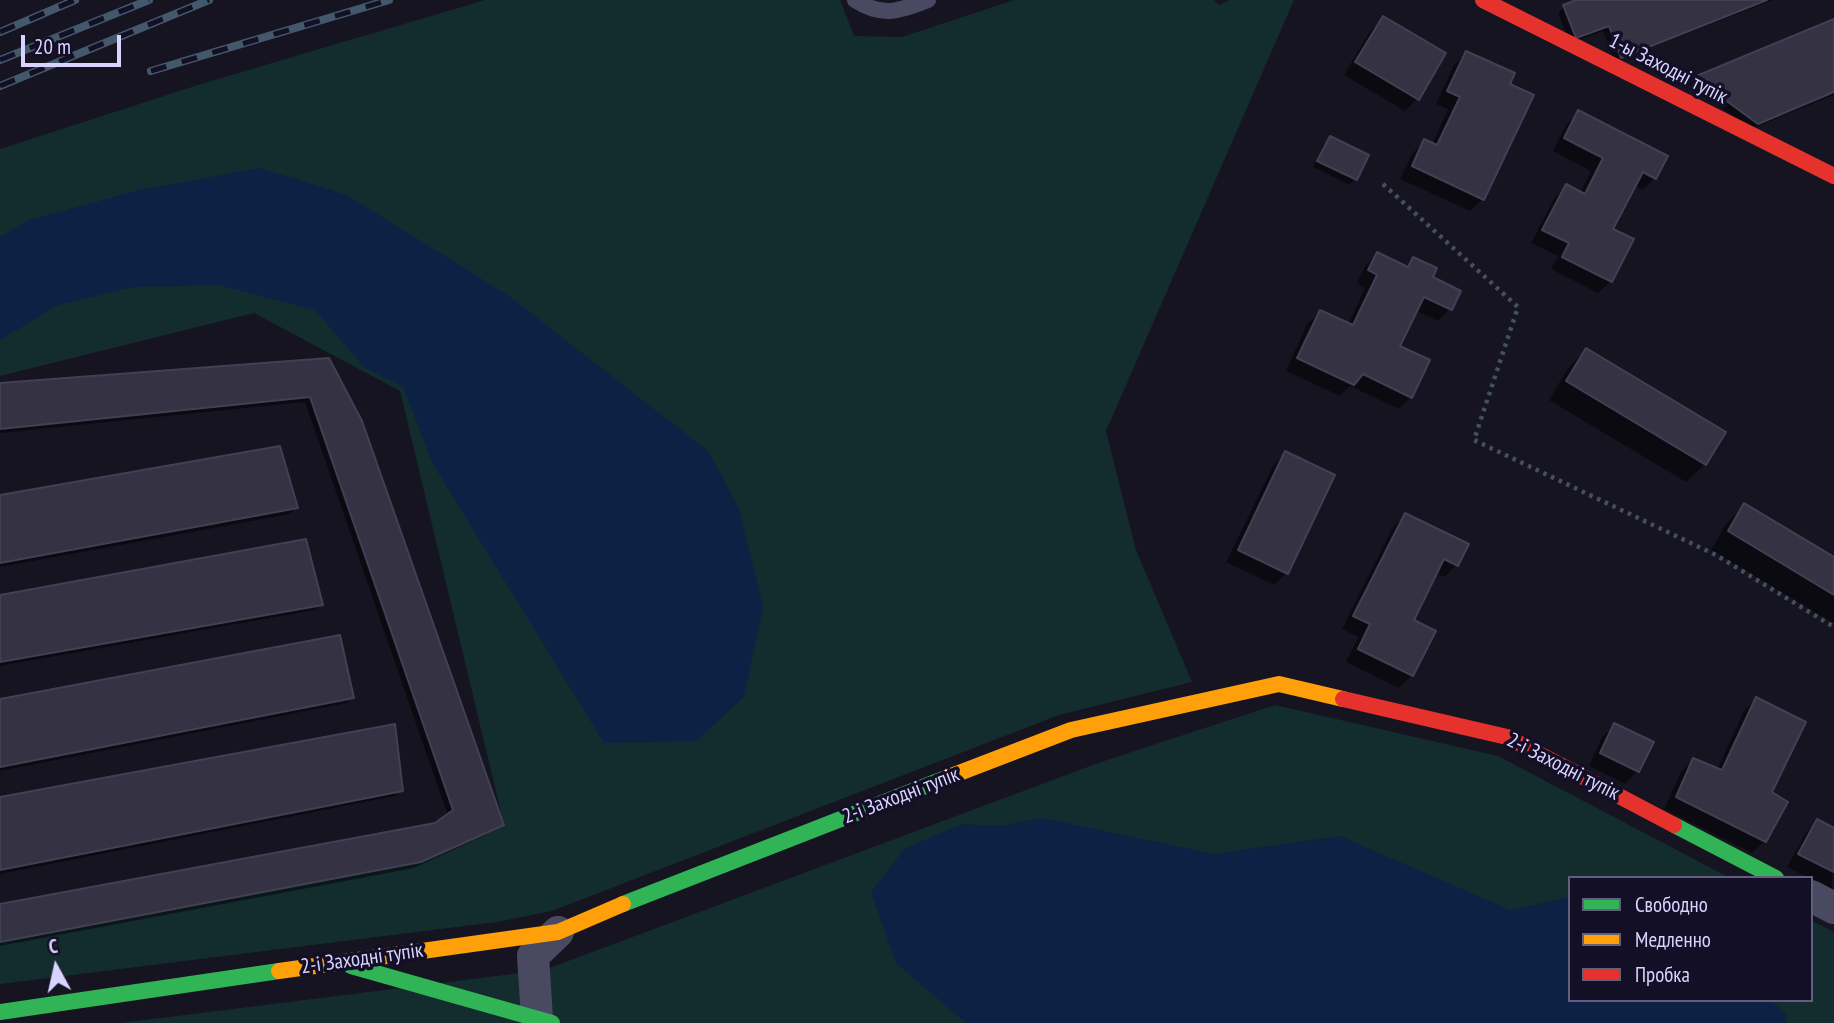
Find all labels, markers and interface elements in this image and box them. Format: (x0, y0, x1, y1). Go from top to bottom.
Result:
scale bar (24, 21, 124, 65)
street label: 1-ы Заходні тупік (1604, 28, 1732, 110)
text: 20 m (34, 33, 71, 60)
street label: 2-і Заходні тупік (1502, 728, 1624, 806)
street label: 2-і Заходні тупік (839, 762, 963, 830)
legend (1568, 876, 1813, 1002)
text: Свободно (1635, 891, 1708, 918)
text: Медленно (1635, 926, 1711, 953)
north arrow (21, 932, 91, 1002)
text: С (47, 934, 59, 959)
street label: 2-і Заходні тупік (299, 938, 425, 980)
text: Пробка (1635, 961, 1690, 988)

